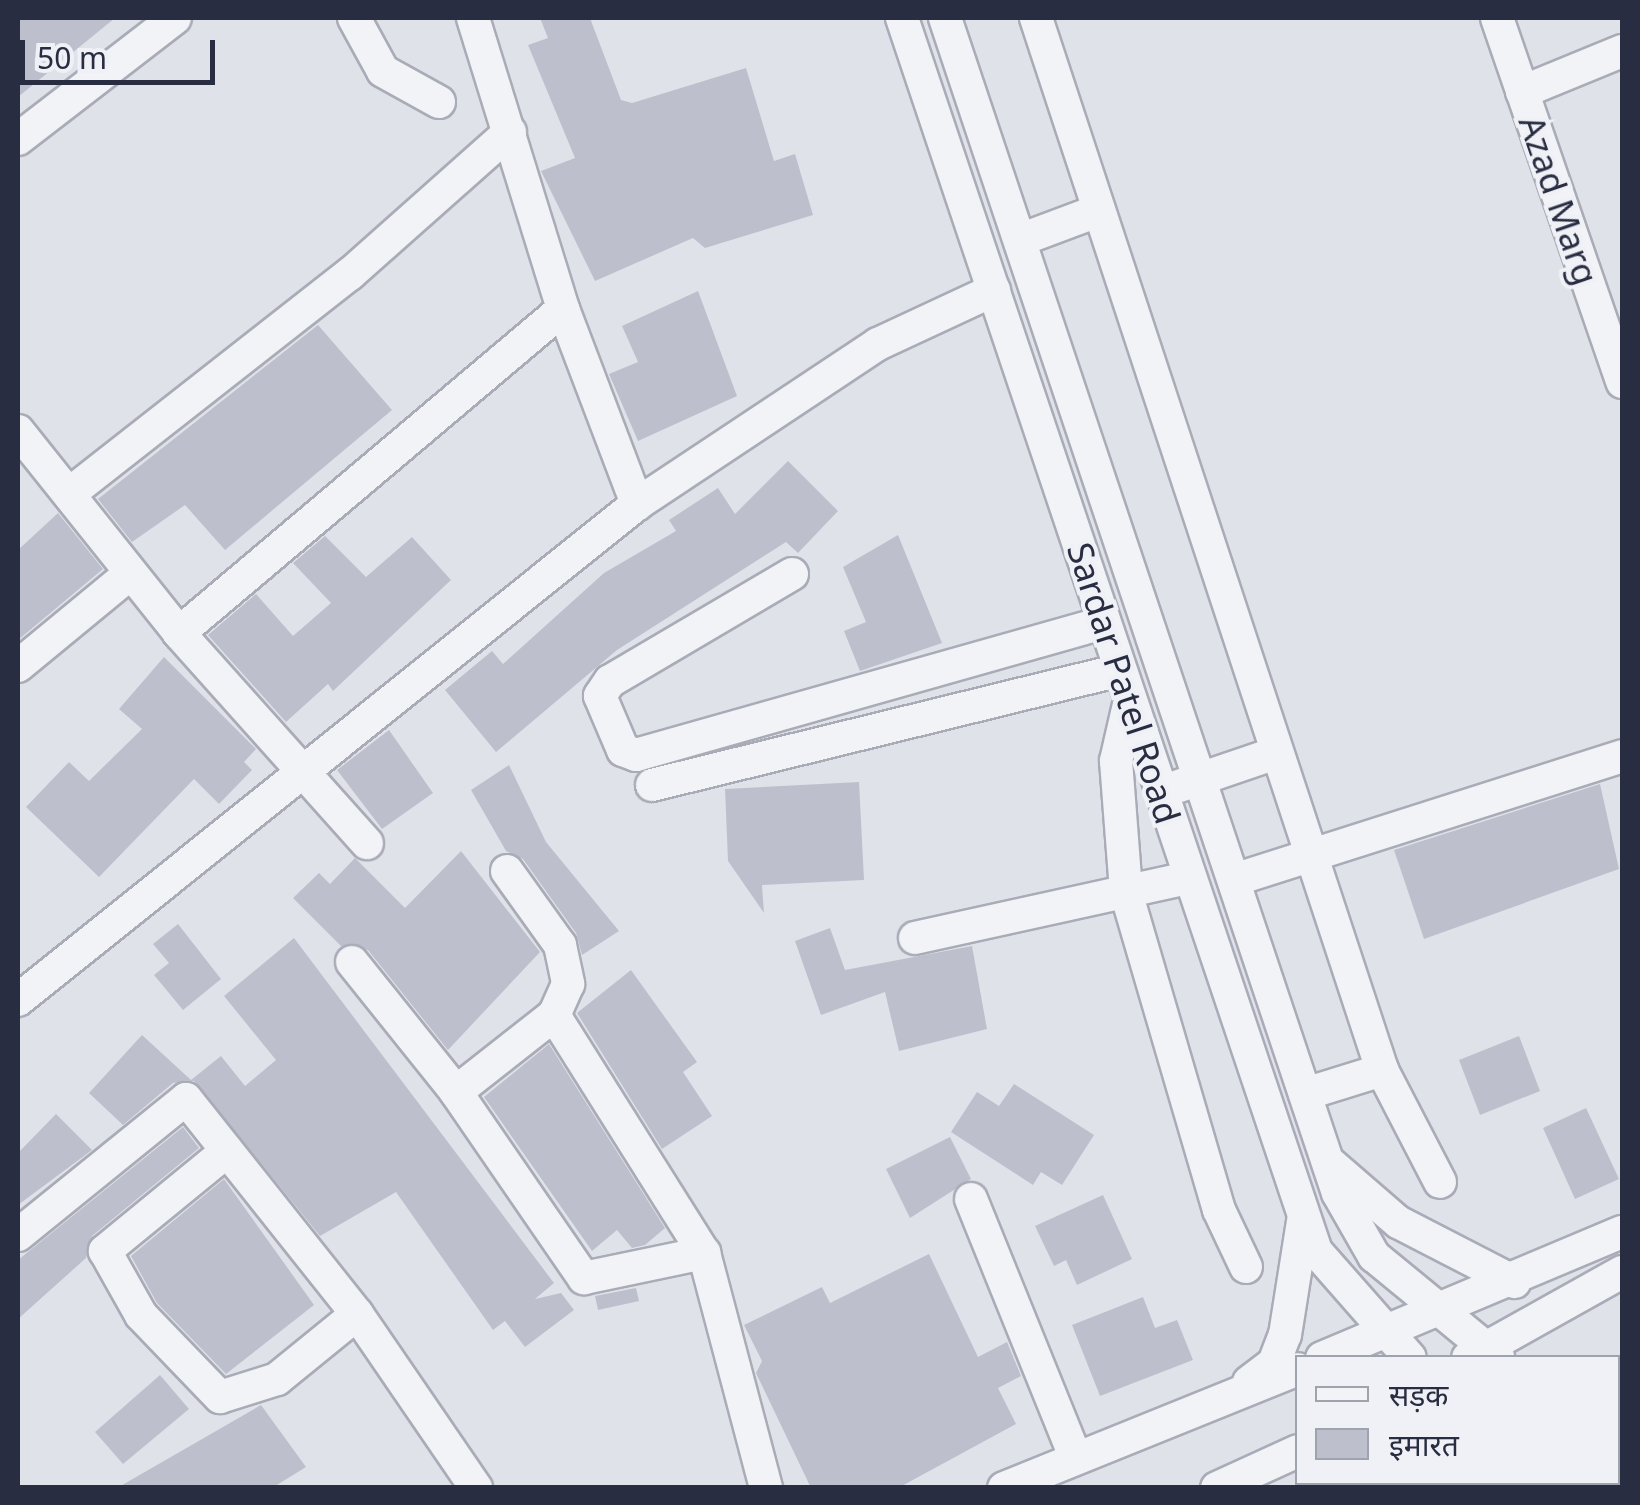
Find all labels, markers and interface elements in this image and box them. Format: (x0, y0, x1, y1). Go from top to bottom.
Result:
scale bar (25, 20, 220, 82)
text: 50 m (37, 37, 107, 78)
street label: Azad Marg (1510, 110, 1608, 290)
street label: Sardar Patel Road (1059, 537, 1189, 829)
legend (1295, 1355, 1620, 1485)
text: सड़क (1389, 1374, 1448, 1415)
text: इमारत (1389, 1424, 1459, 1465)

